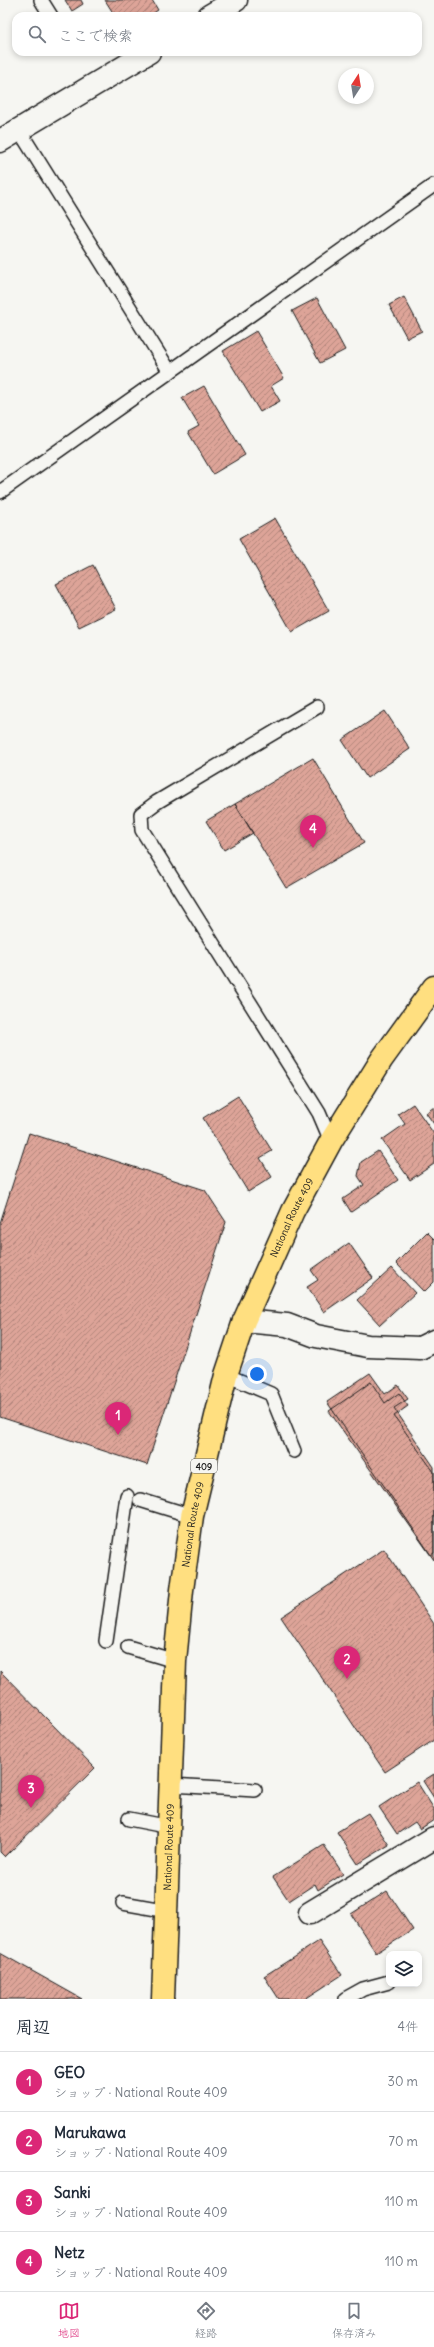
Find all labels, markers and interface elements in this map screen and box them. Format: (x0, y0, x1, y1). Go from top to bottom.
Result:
search box (12, 12, 422, 56)
icon: search (26, 23, 48, 45)
text: ここで検索 (58, 26, 133, 45)
north arrow (338, 68, 374, 104)
pin: 4 (300, 815, 326, 848)
street label: National Route 409 (267, 1175, 316, 1259)
your location (247, 1364, 267, 1384)
pin: 1 (105, 1402, 131, 1435)
road number: 409 (191, 1459, 217, 1473)
street label: National Route 409 (179, 1480, 207, 1568)
pin: 2 (334, 1646, 360, 1679)
pin: 3 (18, 1775, 44, 1808)
street label: National Route 409 (160, 1803, 176, 1891)
map controls (386, 1951, 422, 1987)
button: layers (386, 1951, 422, 1987)
text: 周辺 (16, 2016, 50, 2038)
text: 4件 (397, 2018, 418, 2035)
text: GEO (54, 2063, 85, 2082)
text: 1 (26, 2073, 32, 2090)
text: 30 m (388, 2073, 418, 2090)
text: ショップ · National Route 409 (54, 2084, 227, 2101)
text: Marukawa (54, 2123, 126, 2142)
text: 2 (25, 2133, 33, 2150)
text: 70 m (389, 2133, 418, 2150)
text: ショップ · National Route 409 (54, 2144, 227, 2161)
text: Sanki (54, 2183, 91, 2202)
text: 3 (25, 2193, 33, 2210)
text: 110 m (385, 2193, 418, 2210)
text: ショップ · National Route 409 (54, 2204, 227, 2221)
text: Netz (54, 2243, 85, 2262)
text: 4 (25, 2253, 33, 2270)
text: 110 m (385, 2253, 418, 2270)
text: ショップ · National Route 409 (54, 2264, 227, 2281)
tab: 地図 (58, 2300, 80, 2340)
tab: 経路 (195, 2300, 217, 2340)
tab: 保存済み (332, 2300, 376, 2340)

